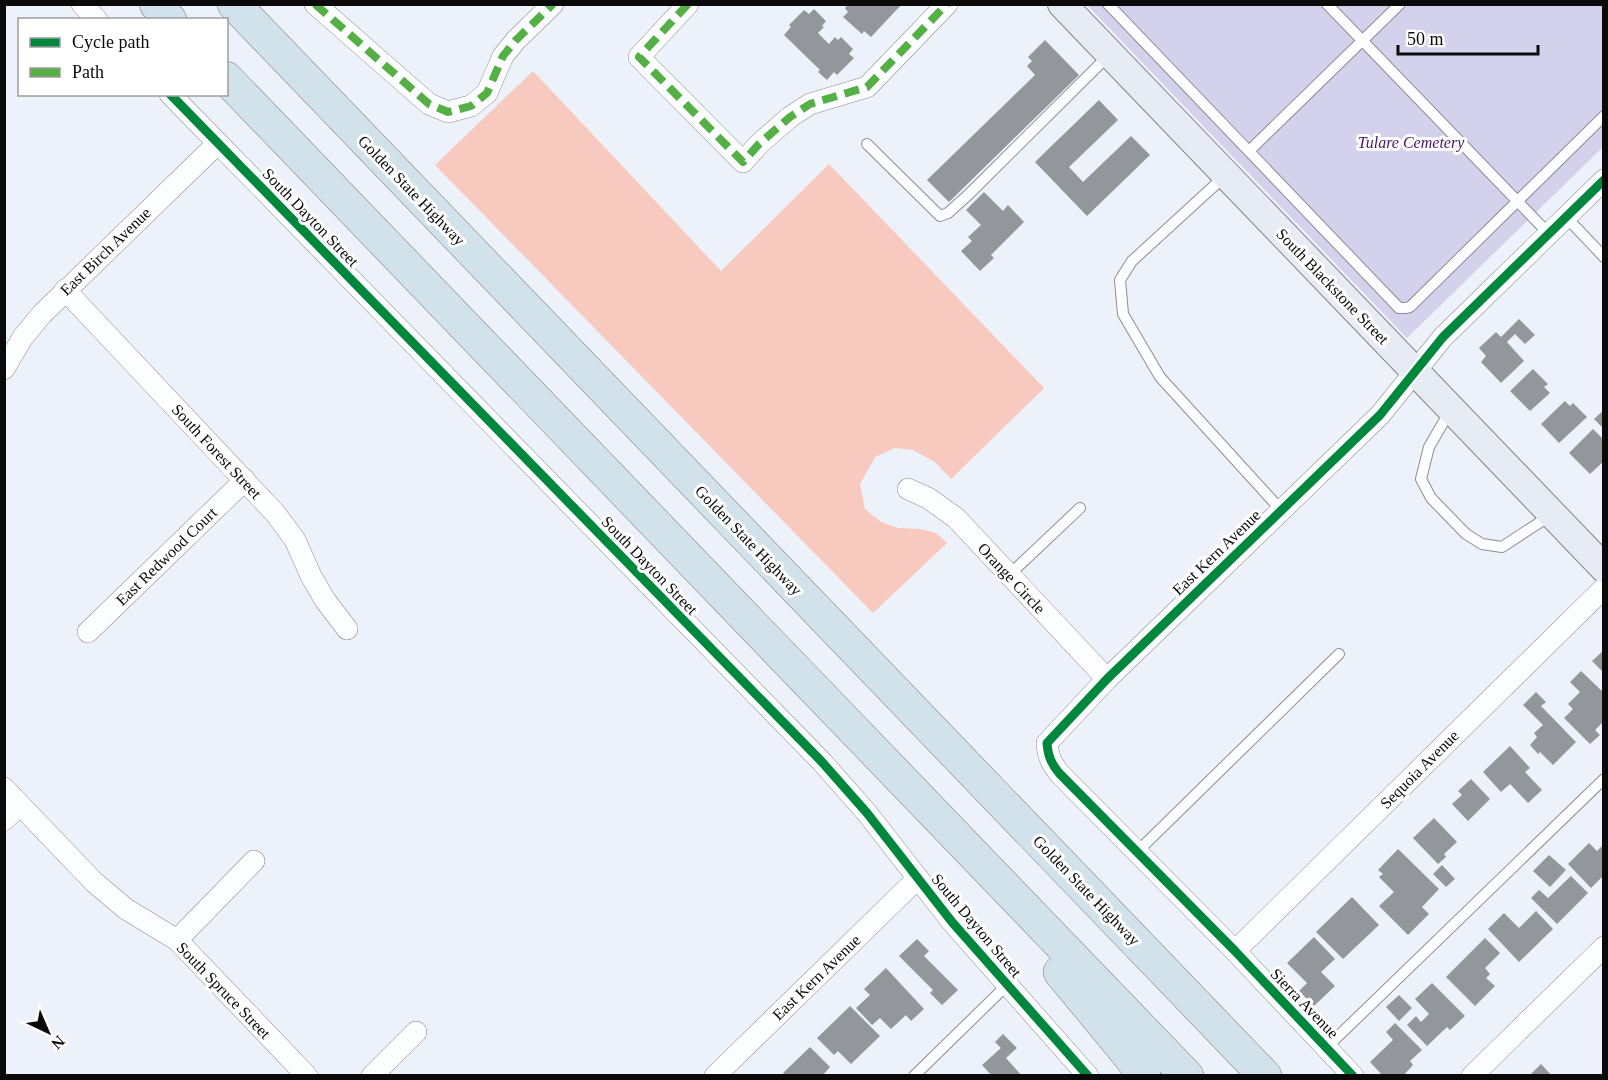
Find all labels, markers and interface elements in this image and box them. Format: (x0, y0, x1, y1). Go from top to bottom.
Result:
legend (18, 18, 228, 96)
scale bar (1398, 18, 1538, 56)
text: 50 m (1407, 29, 1444, 49)
text: Cycle path (72, 32, 149, 52)
text: Path (72, 62, 104, 82)
street label: Golden State Highway (354, 132, 468, 249)
park label: Tulare Cemetery (1358, 134, 1465, 152)
street label: South Dayton Street (259, 165, 362, 271)
street label: East Birch Avenue (57, 204, 154, 299)
street label: South Blackstone Street (1273, 225, 1393, 348)
street label: South Forest Street (169, 401, 265, 502)
street label: Golden State Highway (691, 482, 805, 599)
street label: East Redwood Court (112, 504, 221, 609)
street label: East Kern Avenue (1169, 506, 1264, 598)
street label: South Dayton Street (598, 513, 701, 619)
street label: Orange Circle (974, 540, 1049, 618)
street label: Sequoia Avenue (1377, 727, 1463, 813)
street label: Golden State Highway (1029, 832, 1143, 949)
street label: South Dayton Street (928, 870, 1025, 982)
street label: East Kern Avenue (769, 931, 864, 1023)
street label: South Spruce Street (173, 939, 274, 1043)
street label: Sierra Avenue (1267, 965, 1342, 1042)
north arrow (18, 1002, 78, 1062)
text: N (48, 1032, 68, 1053)

